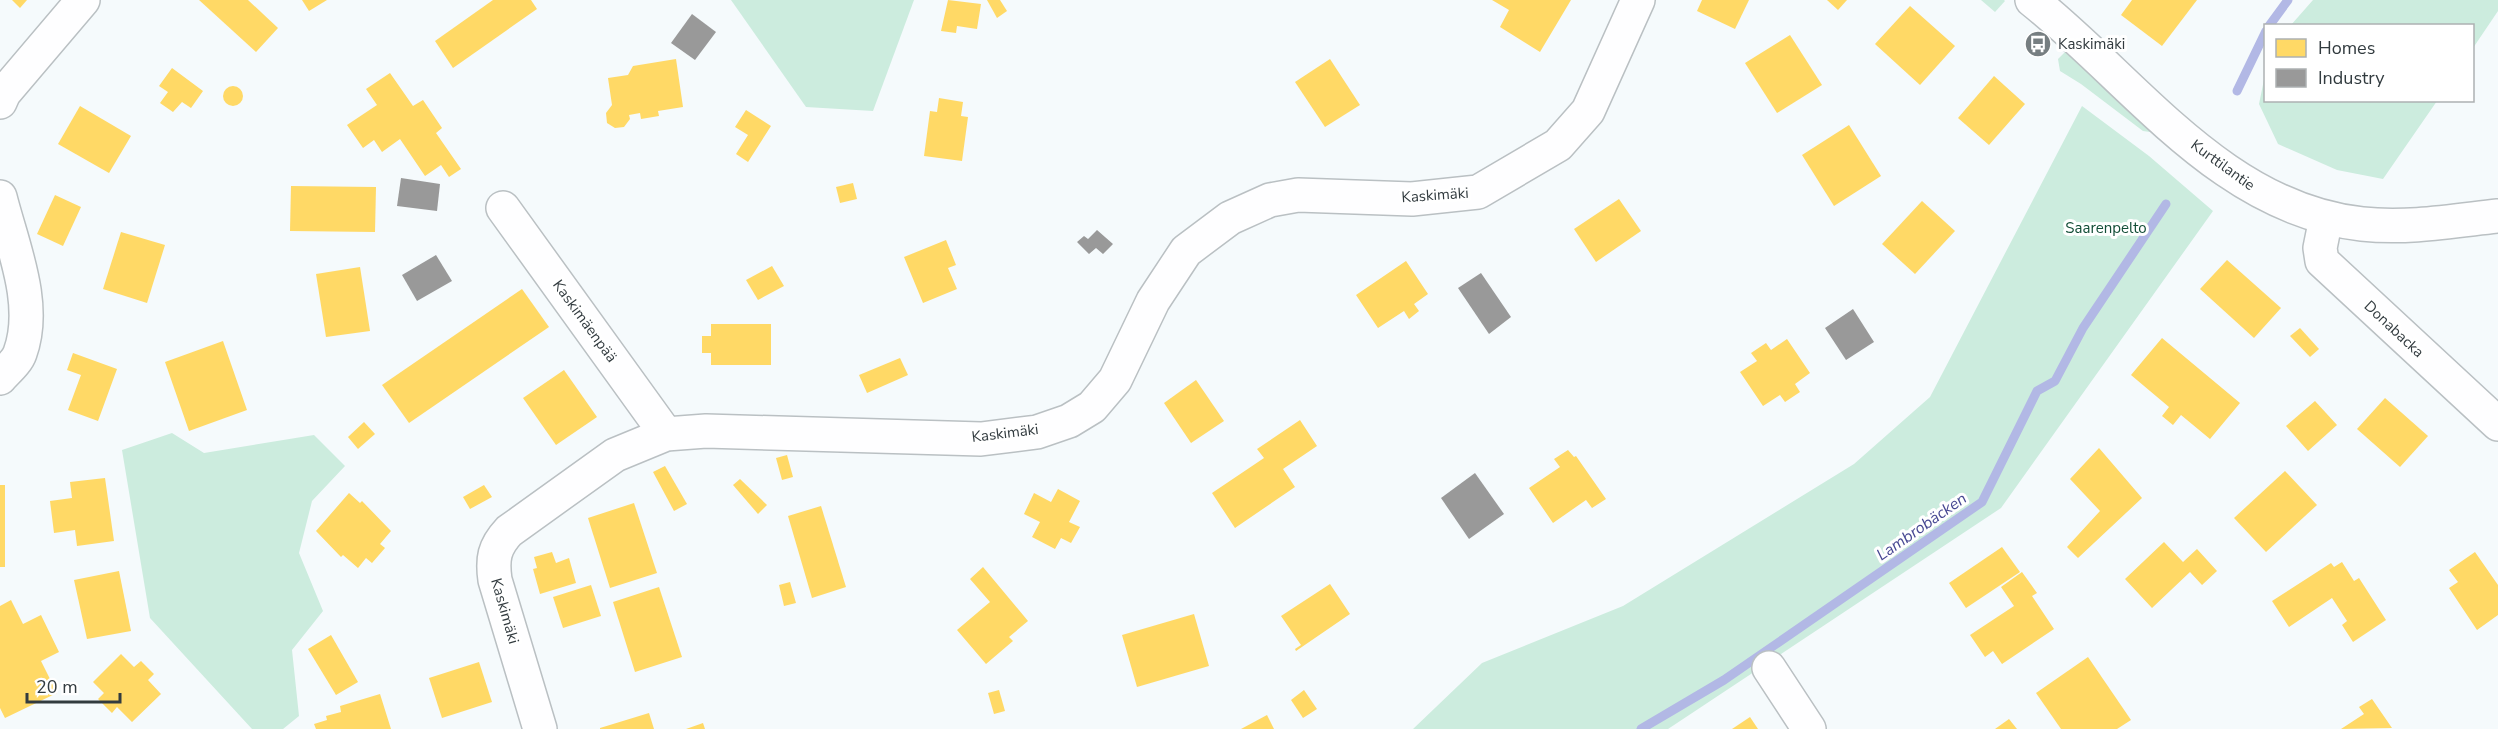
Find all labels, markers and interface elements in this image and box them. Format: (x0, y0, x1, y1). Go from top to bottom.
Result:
legend (2264, 24, 2474, 102)
bus stop icon: Kaskimäki (2023, 29, 2053, 59)
place label: Kaskimäki (2058, 34, 2125, 54)
text: Homes (2318, 36, 2375, 60)
text: Industry (2318, 66, 2385, 90)
street label: Kurttilantie (2187, 135, 2259, 195)
street label: Kaskimäki (1401, 183, 1469, 207)
park label: Saarenpelto (2065, 218, 2147, 238)
street label: Kaskimäenpää (548, 276, 622, 366)
street label: Donabacka (2360, 296, 2428, 362)
street label: Kaskimäki (970, 419, 1040, 447)
water label: Lambrobäcken (1872, 488, 1971, 566)
street label: Kaskimäki (486, 576, 524, 646)
scale bar (27, 666, 120, 704)
text: 20 m (36, 675, 78, 699)

